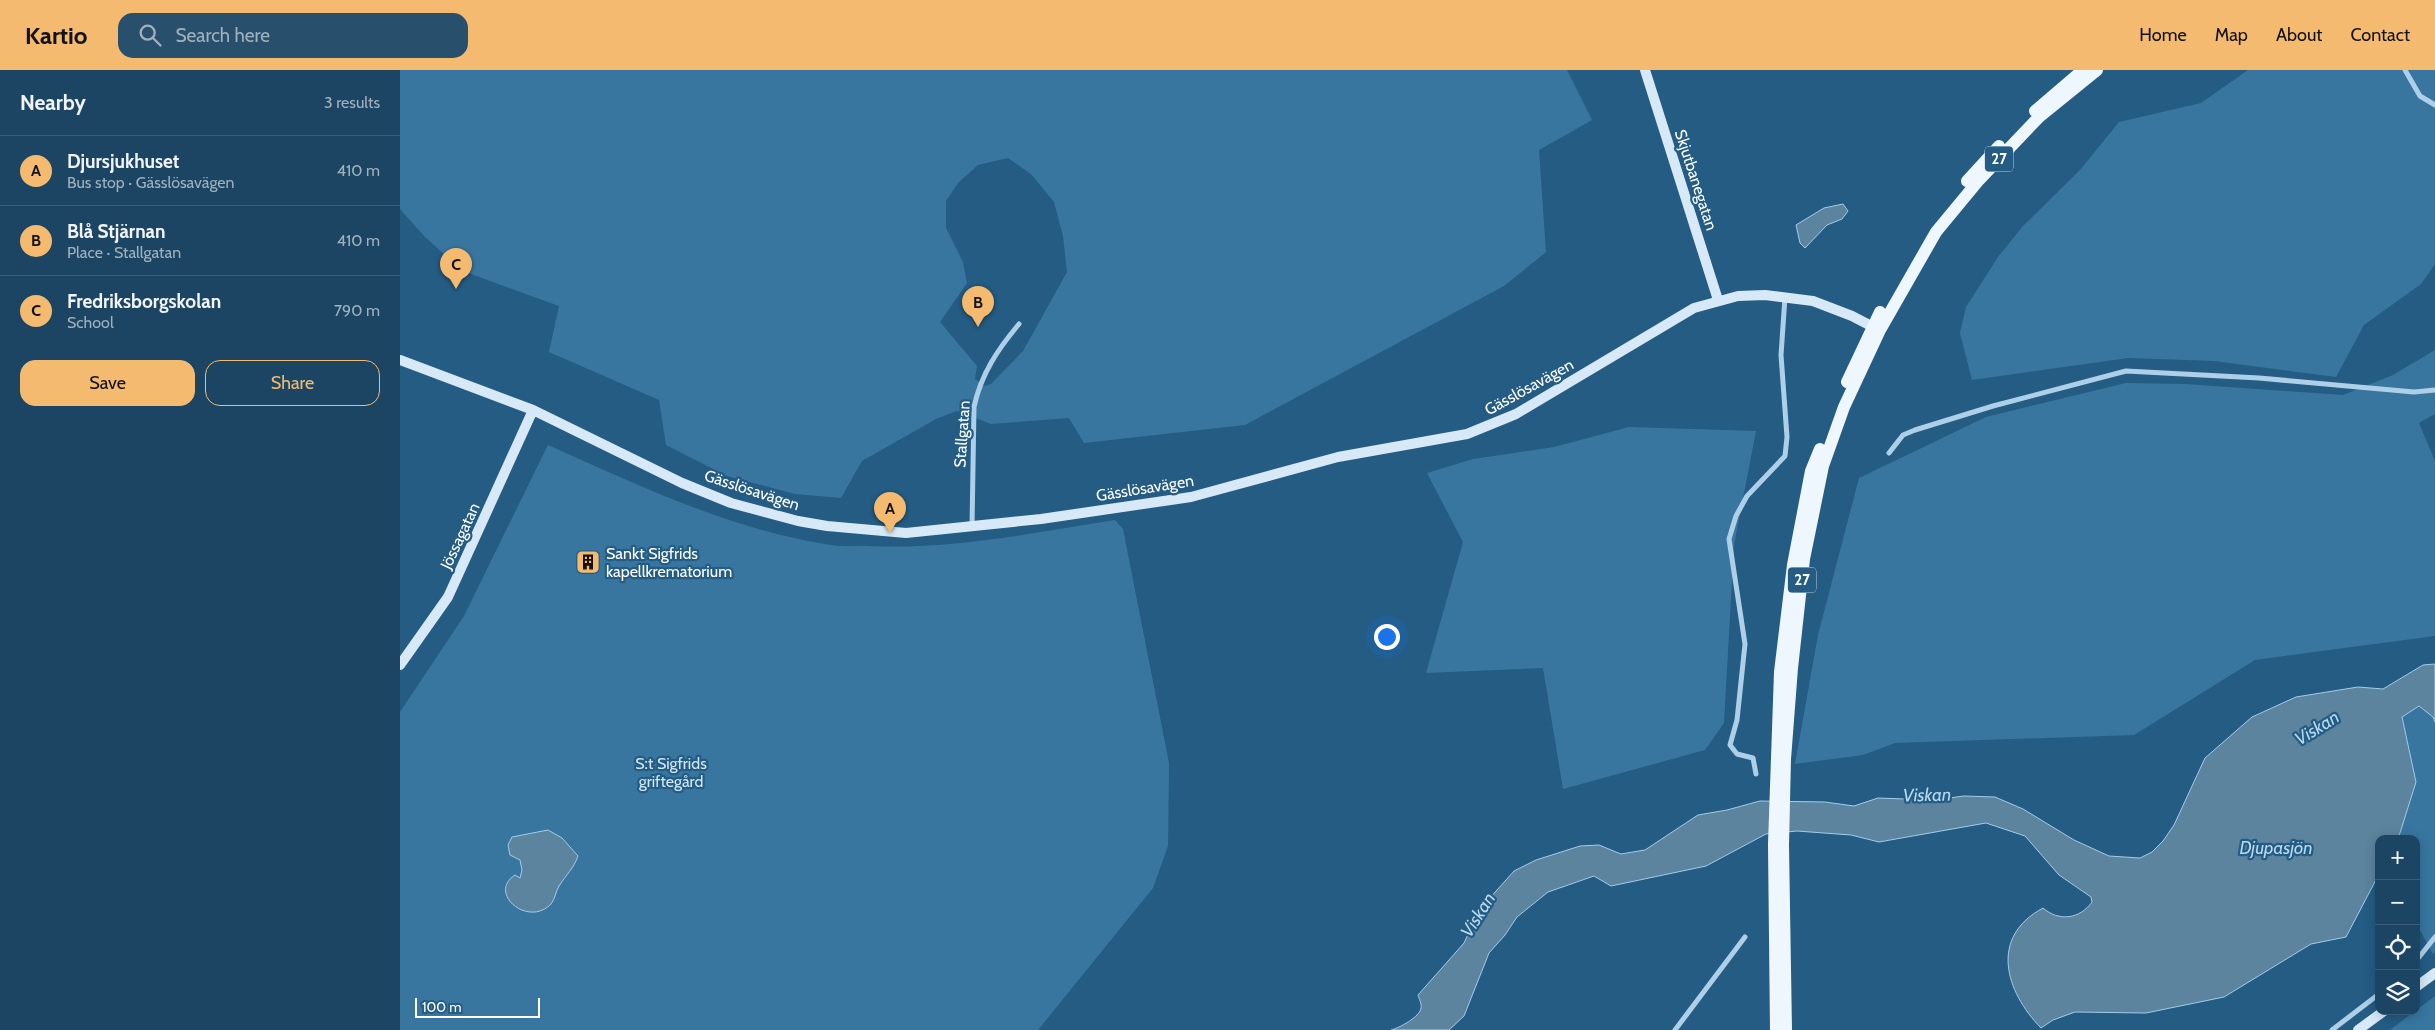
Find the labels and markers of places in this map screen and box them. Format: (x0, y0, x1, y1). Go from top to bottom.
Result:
pin: C (440, 248, 472, 289)
pin: B (962, 286, 994, 327)
pin: A (874, 492, 906, 533)
place label: Sankt Sigfrids kapellkrematorium (606, 544, 732, 581)
building icon: Sankt Sigfrids kapellkrematorium (575, 549, 601, 575)

